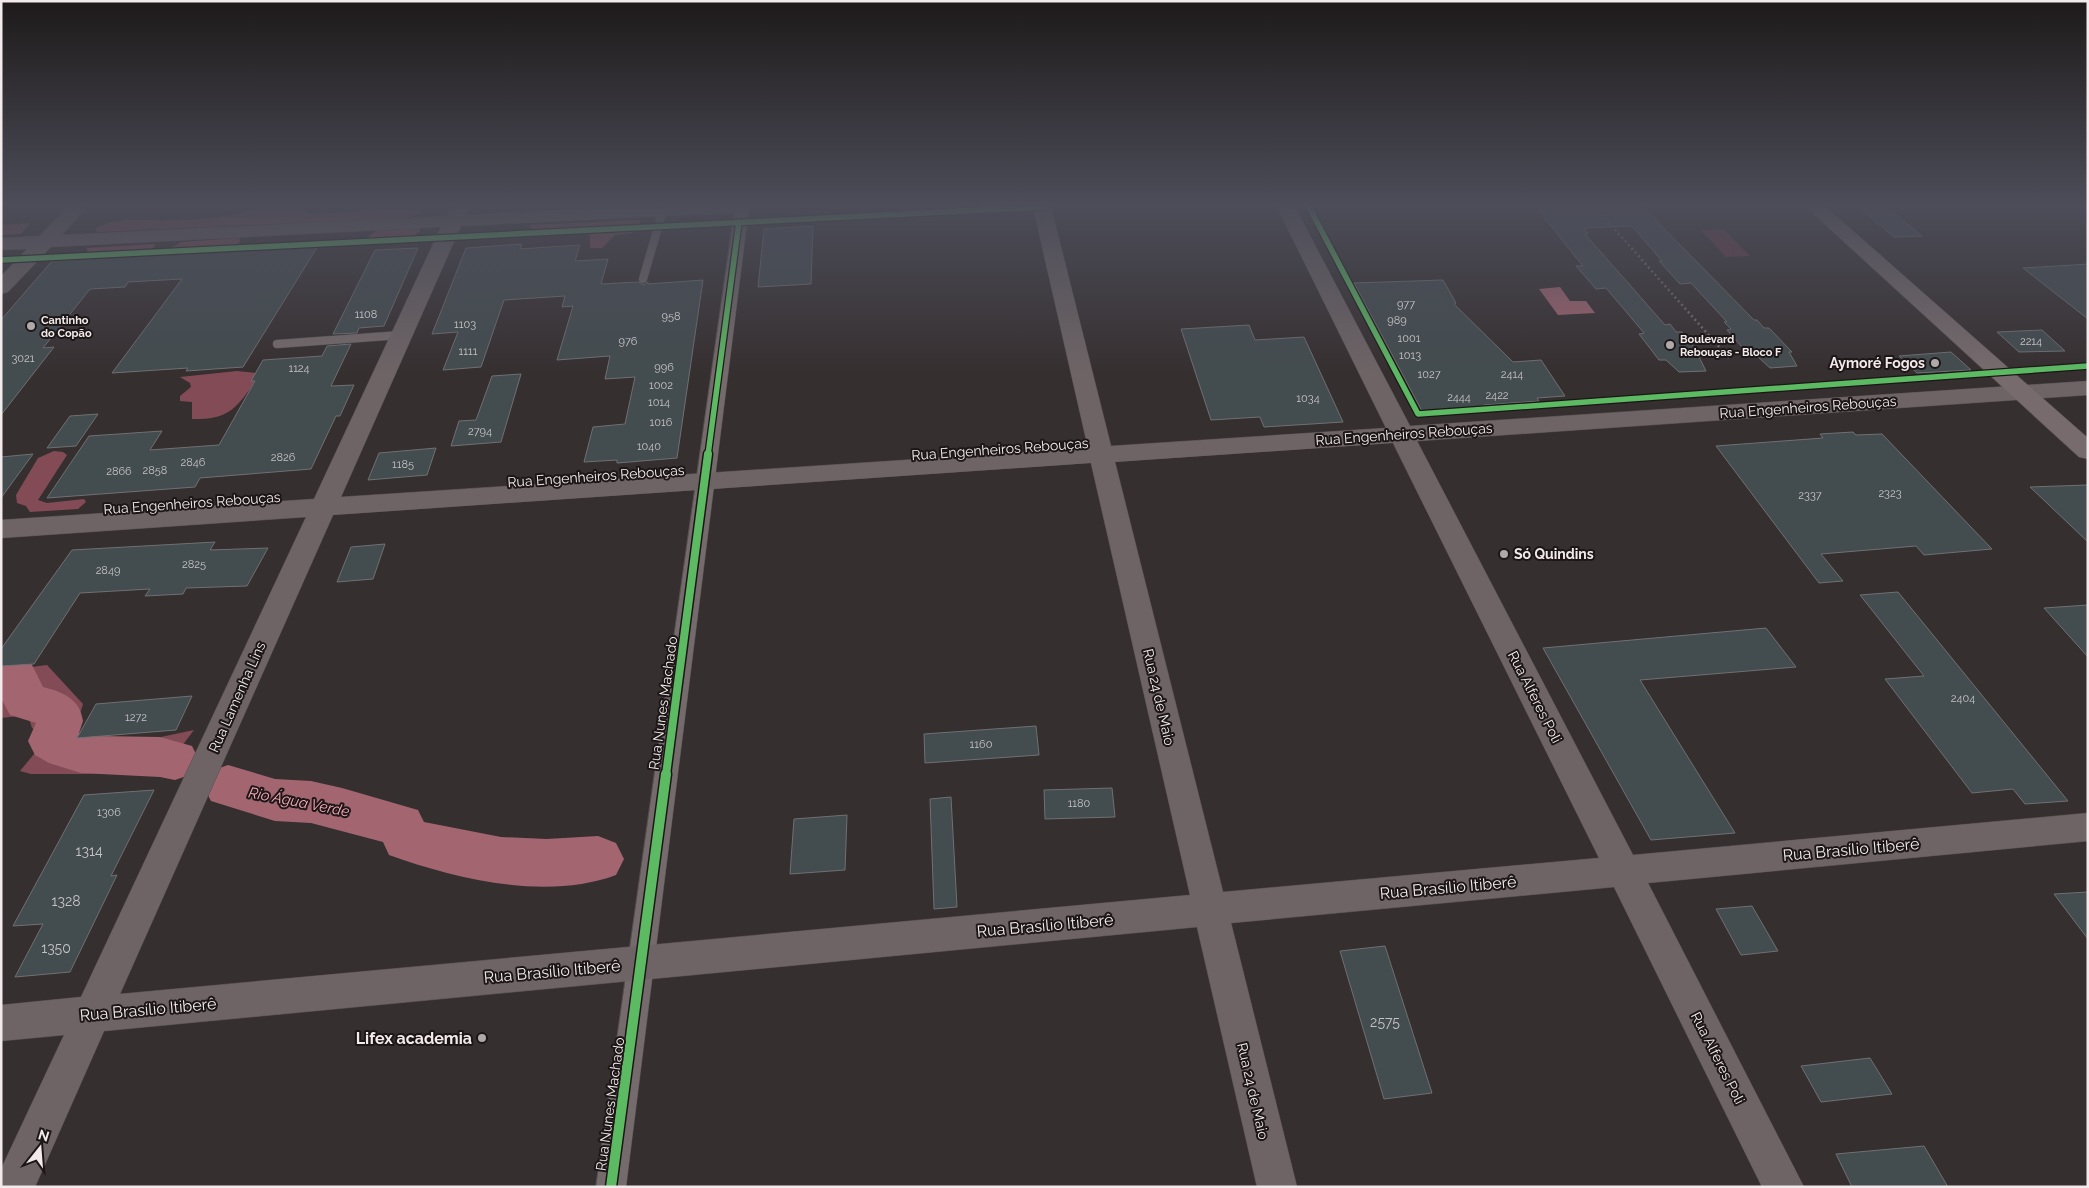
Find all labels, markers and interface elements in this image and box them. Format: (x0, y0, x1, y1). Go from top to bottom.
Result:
house number: 977 (1397, 298, 1415, 311)
house number: 1108 (355, 308, 377, 321)
house number: 958 (662, 310, 680, 323)
place label: Cantinho do Copão (41, 314, 92, 340)
house number: 989 (1387, 314, 1407, 327)
house number: 1103 (454, 318, 476, 331)
marker: Cantinho do Copão (25, 320, 37, 332)
house number: 1001 (1398, 332, 1421, 345)
place label: Boulevard Rebouças - Bloco F (1680, 333, 1782, 359)
house number: 976 (619, 335, 638, 348)
house number: 2214 (2020, 335, 2042, 348)
marker: Boulevard Rebouças - Bloco F (1664, 339, 1676, 351)
house number: 1111 (459, 345, 478, 358)
house number: 1013 (1399, 349, 1421, 362)
house number: 3021 (11, 352, 35, 365)
place label: Aymoré Fogos (1829, 355, 1925, 371)
marker: Aymoré Fogos (1929, 357, 1941, 369)
house number: 996 (654, 361, 674, 374)
house number: 1124 (288, 362, 310, 375)
house number: 1027 (1417, 368, 1441, 381)
house number: 2414 (1501, 368, 1523, 381)
house number: 1002 (649, 379, 673, 392)
house number: 2422 (1485, 389, 1509, 402)
house number: 2444 (1447, 391, 1471, 404)
house number: 1034 (1296, 392, 1320, 405)
street label: Rua Engenheiros Rebouças (1719, 393, 1897, 421)
house number: 1014 (648, 396, 670, 409)
house number: 1016 (650, 416, 673, 429)
street label: Rua Engenheiros Rebouças (1315, 420, 1493, 448)
house number: 2794 (468, 425, 492, 438)
street label: Rua Engenheiros Rebouças (911, 435, 1089, 463)
house number: 1040 (637, 440, 661, 453)
house number: 2826 (271, 451, 296, 464)
house number: 2846 (181, 456, 206, 469)
house number: 1185 (392, 458, 414, 471)
street label: Rua Engenheiros Rebouças (507, 462, 685, 490)
house number: 2858 (143, 464, 167, 477)
house number: 2866 (106, 465, 132, 478)
house number: 2323 (1878, 487, 1902, 500)
street label: Rua Engenheiros Rebouças (103, 489, 281, 517)
house number: 2337 (1798, 489, 1822, 502)
place label: Só Quindins (1514, 546, 1594, 562)
marker: Só Quindins (1498, 548, 1510, 560)
house number: 2825 (182, 558, 206, 571)
house number: 2849 (96, 564, 120, 577)
street label: Rua Nunes Machado (646, 635, 680, 771)
street label: Rua Lamenha Lins (205, 639, 269, 755)
street label: Rua 24 de Maio (1140, 647, 1178, 747)
street label: Rua Alferes Poli (1505, 648, 1565, 746)
house number: 2404 (1951, 692, 1975, 705)
house number: 1272 (125, 711, 147, 724)
house number: 1160 (970, 738, 993, 751)
water label: Rio Água Verde (247, 783, 351, 821)
house number: 1180 (1068, 797, 1091, 810)
house number: 1306 (97, 806, 121, 819)
street label: Rua Brasílio Itiberê (1782, 834, 1920, 865)
house number: 1314 (75, 843, 103, 859)
street label: Rua Brasílio Itiberê (1379, 872, 1517, 903)
house number: 1328 (51, 893, 81, 909)
street label: Rua Brasílio Itiberê (976, 910, 1114, 941)
house number: 1350 (41, 940, 71, 956)
street label: Rua Brasílio Itiberê (483, 956, 621, 987)
street label: Rua Brasílio Itiberê (79, 994, 217, 1025)
street label: Rua Alferes Poli (1688, 1009, 1748, 1107)
house number: 2575 (1370, 1014, 1400, 1030)
place label: Lifex academia (356, 1029, 472, 1048)
marker: Lifex academia (476, 1032, 488, 1044)
street label: Rua Nunes Machado (593, 1036, 627, 1172)
street label: Rua 24 de Maio (1234, 1041, 1272, 1141)
north arrow (15, 1123, 65, 1173)
text: N (36, 1126, 51, 1145)

